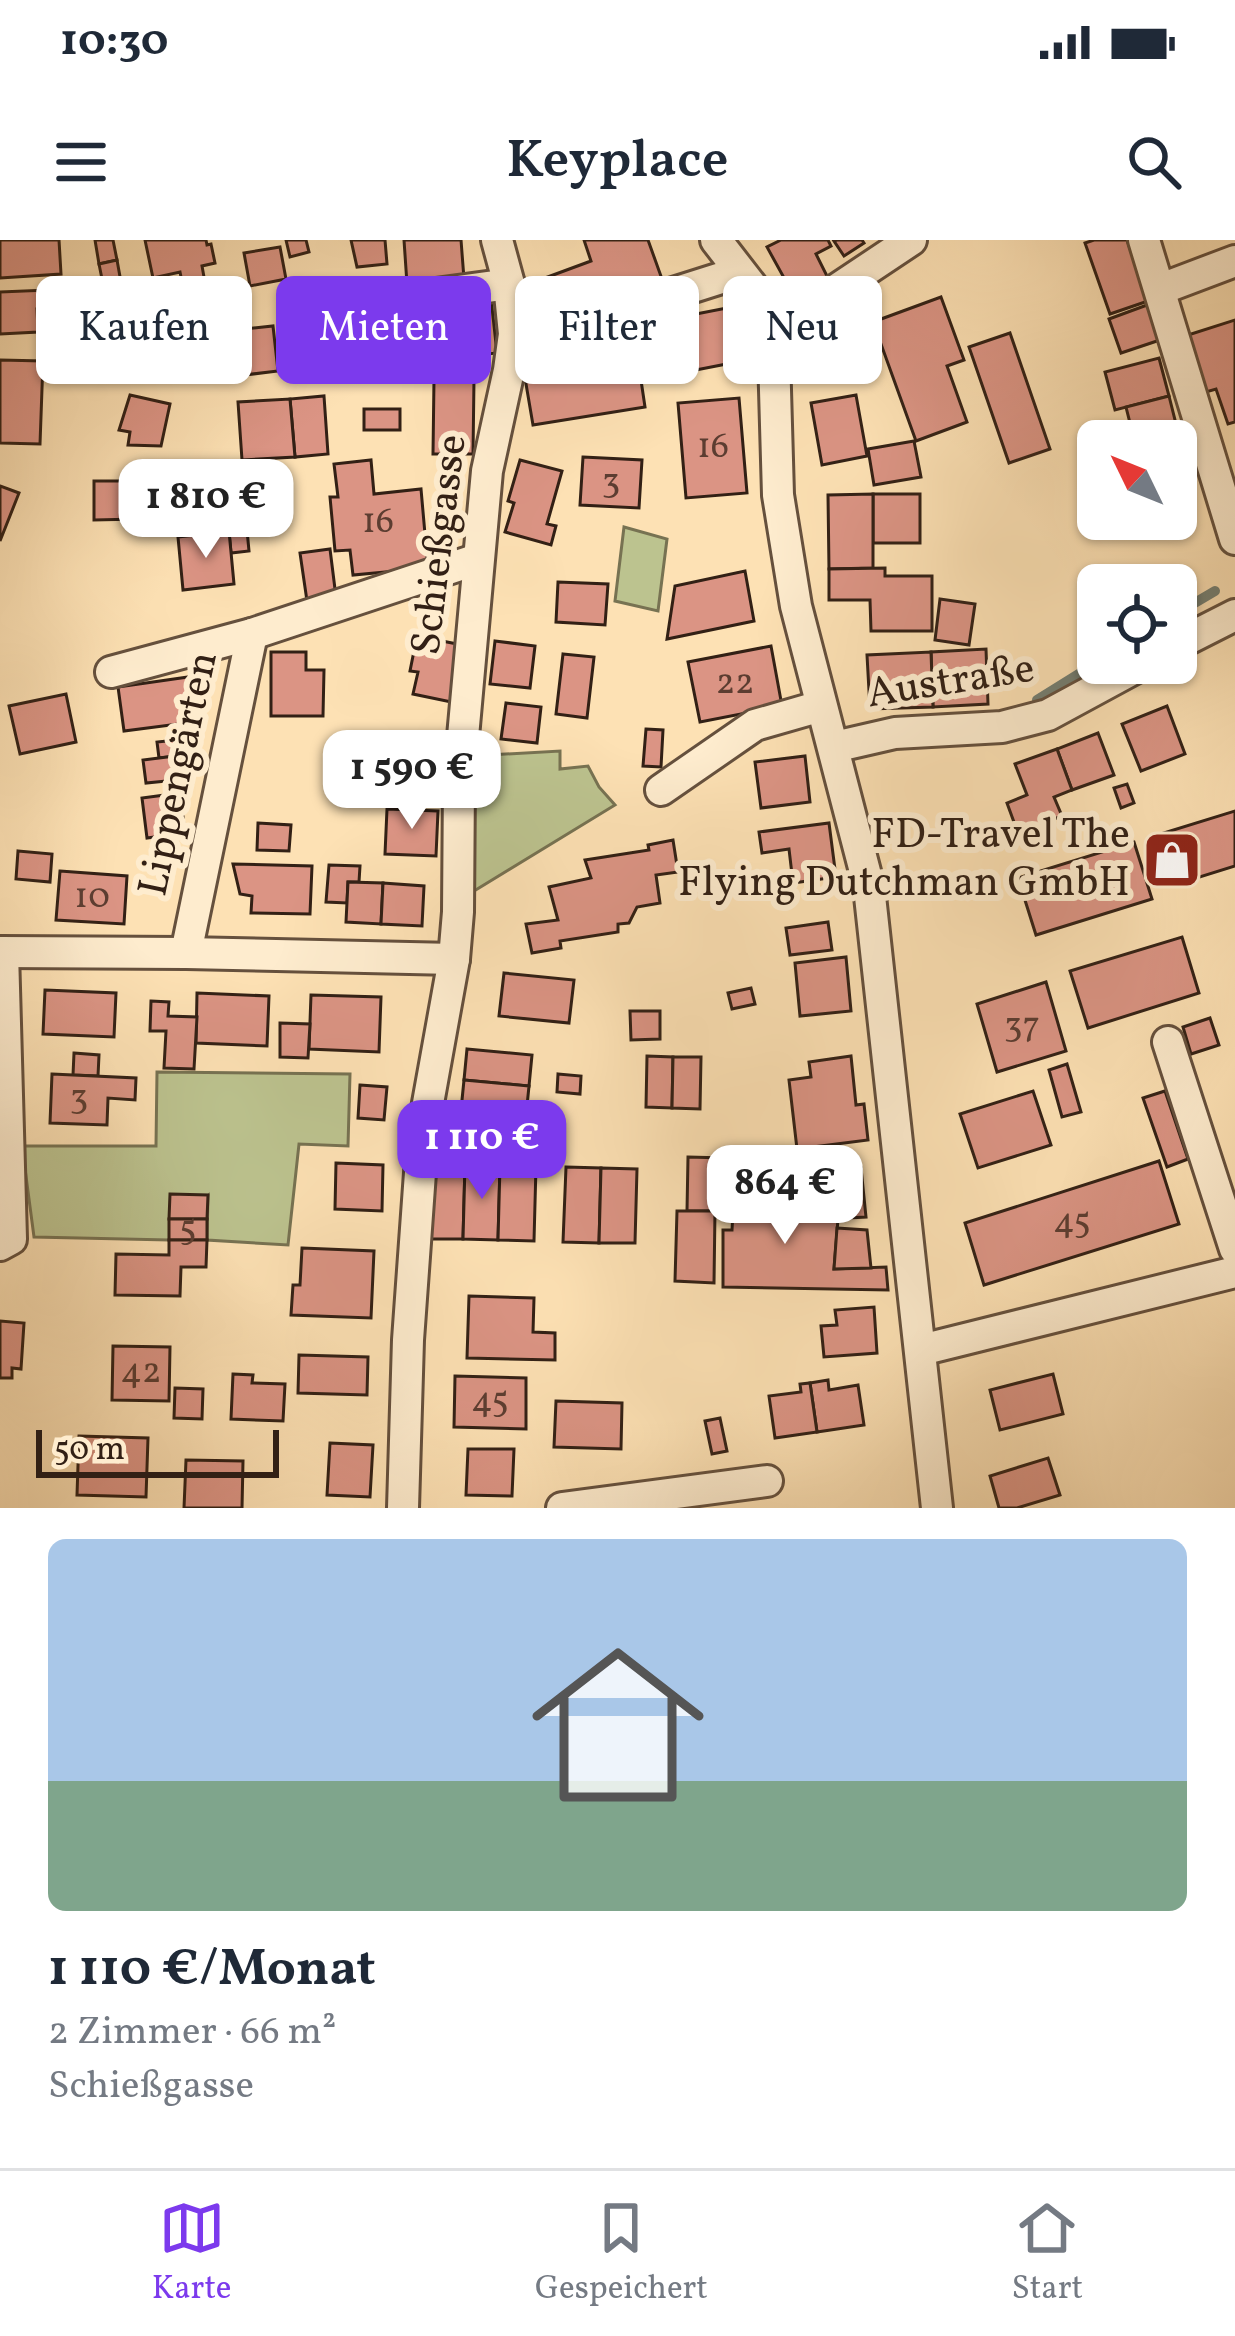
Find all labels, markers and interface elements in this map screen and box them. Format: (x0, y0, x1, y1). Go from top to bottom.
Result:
text: 10:30 (60, 11, 169, 74)
text: Keyplace (506, 125, 729, 200)
icon: menu (48, 129, 114, 195)
icon: search (1121, 129, 1187, 195)
chip: Kaufen (36, 276, 252, 384)
chip: Mieten (276, 276, 491, 384)
chip: Filter (515, 276, 699, 384)
chip: Neu (723, 276, 882, 384)
north arrow (1077, 420, 1197, 540)
map controls (1077, 420, 1197, 684)
house number: 16 (697, 423, 729, 473)
street label: Schießgasse (398, 431, 484, 659)
house number: 3 (602, 458, 620, 508)
pin: 1 810 € (95, 459, 317, 561)
text: 1 810 € (146, 471, 266, 525)
house number: 16 (362, 498, 394, 548)
button: locate (1077, 564, 1197, 684)
street label: Austraße (863, 641, 1039, 725)
street label: Lippengärten (125, 646, 235, 902)
house number: 22 (716, 659, 754, 709)
pin: 1 590 € (301, 730, 523, 832)
text: 1 590 € (350, 742, 474, 796)
place label: FD-Travel The Flying Dutchman GmbH (678, 807, 1130, 914)
shop icon: FD-Travel The Flying Dutchman GmbH (1141, 829, 1203, 891)
house number: 10 (74, 873, 110, 923)
house number: 37 (1004, 1002, 1040, 1052)
house number: 3 (70, 1074, 88, 1124)
pin: 1 110 € (371, 1100, 593, 1202)
text: 1 110 € (424, 1112, 540, 1166)
pin: 864 € (701, 1145, 869, 1247)
text: 864 € (734, 1157, 836, 1211)
house number: 45 (1053, 1198, 1091, 1248)
house number: 5 (179, 1205, 197, 1255)
house number: 42 (121, 1348, 161, 1398)
house number: 45 (471, 1377, 509, 1427)
scale bar (36, 1424, 279, 1477)
text: 50 m (54, 1428, 125, 1474)
icon: home (510, 1617, 726, 1833)
text: 1 110 €/Monat (48, 1935, 376, 2006)
text: 2 Zimmer · 66 m² (48, 2006, 336, 2060)
text: Schießgasse (48, 2060, 254, 2114)
tab: Karte (152, 2195, 231, 2313)
tab: Gespeichert (535, 2195, 708, 2313)
tab: Start (1012, 2195, 1083, 2313)

